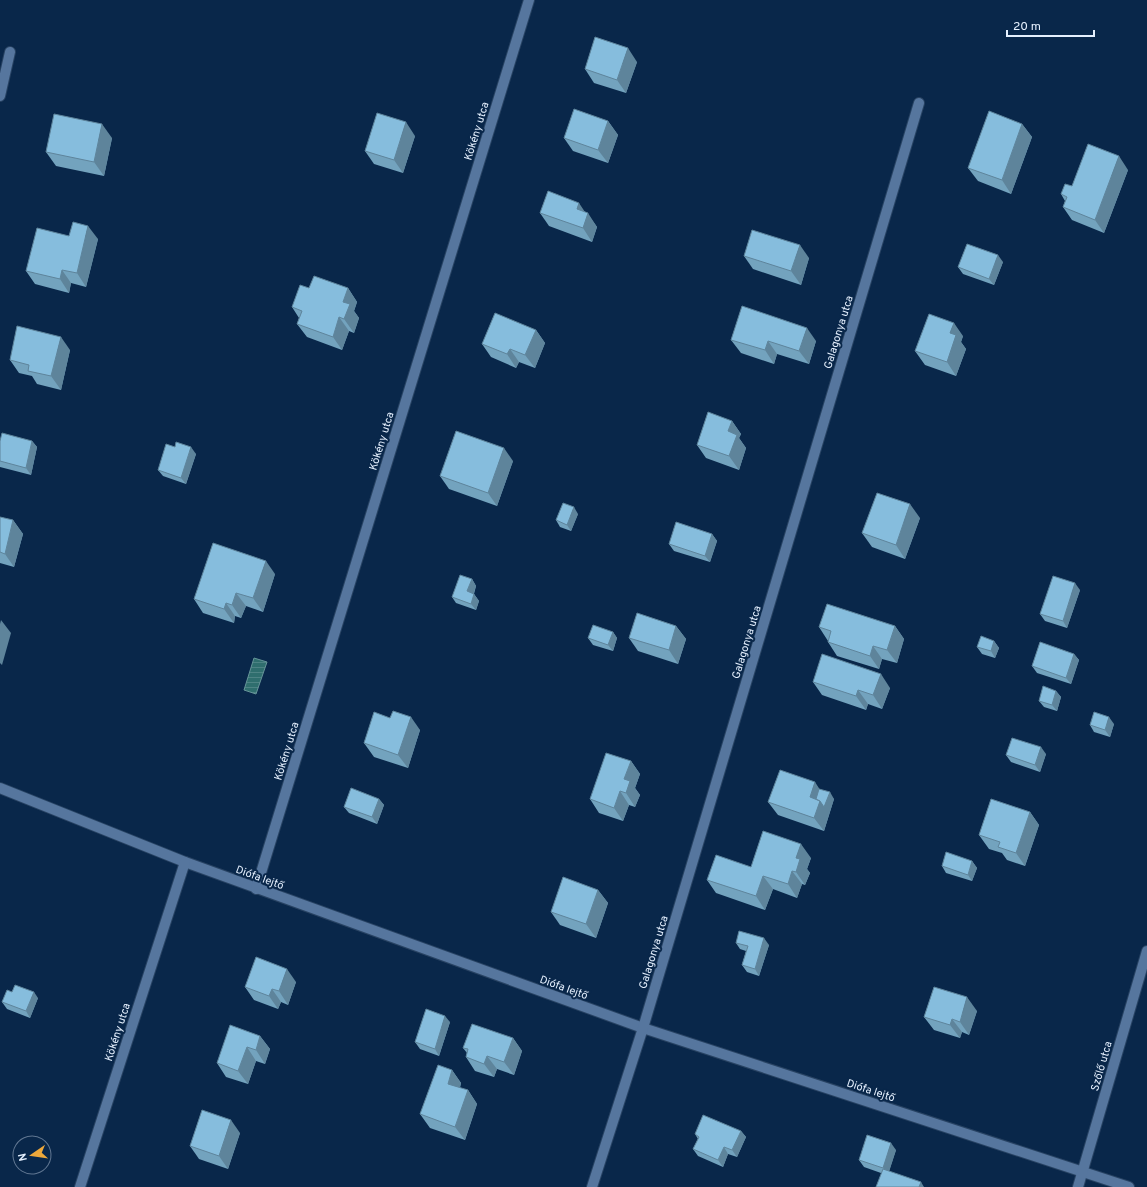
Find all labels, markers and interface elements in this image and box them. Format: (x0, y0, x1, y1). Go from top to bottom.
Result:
scale bar (1007, 12, 1094, 38)
text: 20 m (1013, 19, 1041, 35)
street label: Kökény utca (461, 100, 493, 162)
street label: Galagonya utca (821, 294, 857, 371)
street label: Kökény utca (366, 410, 398, 472)
street label: Galagonya utca (729, 604, 765, 681)
street label: Kökény utca (271, 720, 303, 782)
street label: Diófa lejtő (234, 863, 286, 893)
street label: Galagonya utca (636, 914, 672, 991)
street label: Diófa lejtő (538, 973, 590, 1003)
street label: Kökény utca (102, 1001, 134, 1063)
street label: Szőlő utca (1088, 1040, 1116, 1093)
street label: Diófa lejtő (845, 1077, 898, 1106)
north arrow (12, 1135, 52, 1175)
text: N (16, 1152, 31, 1162)

